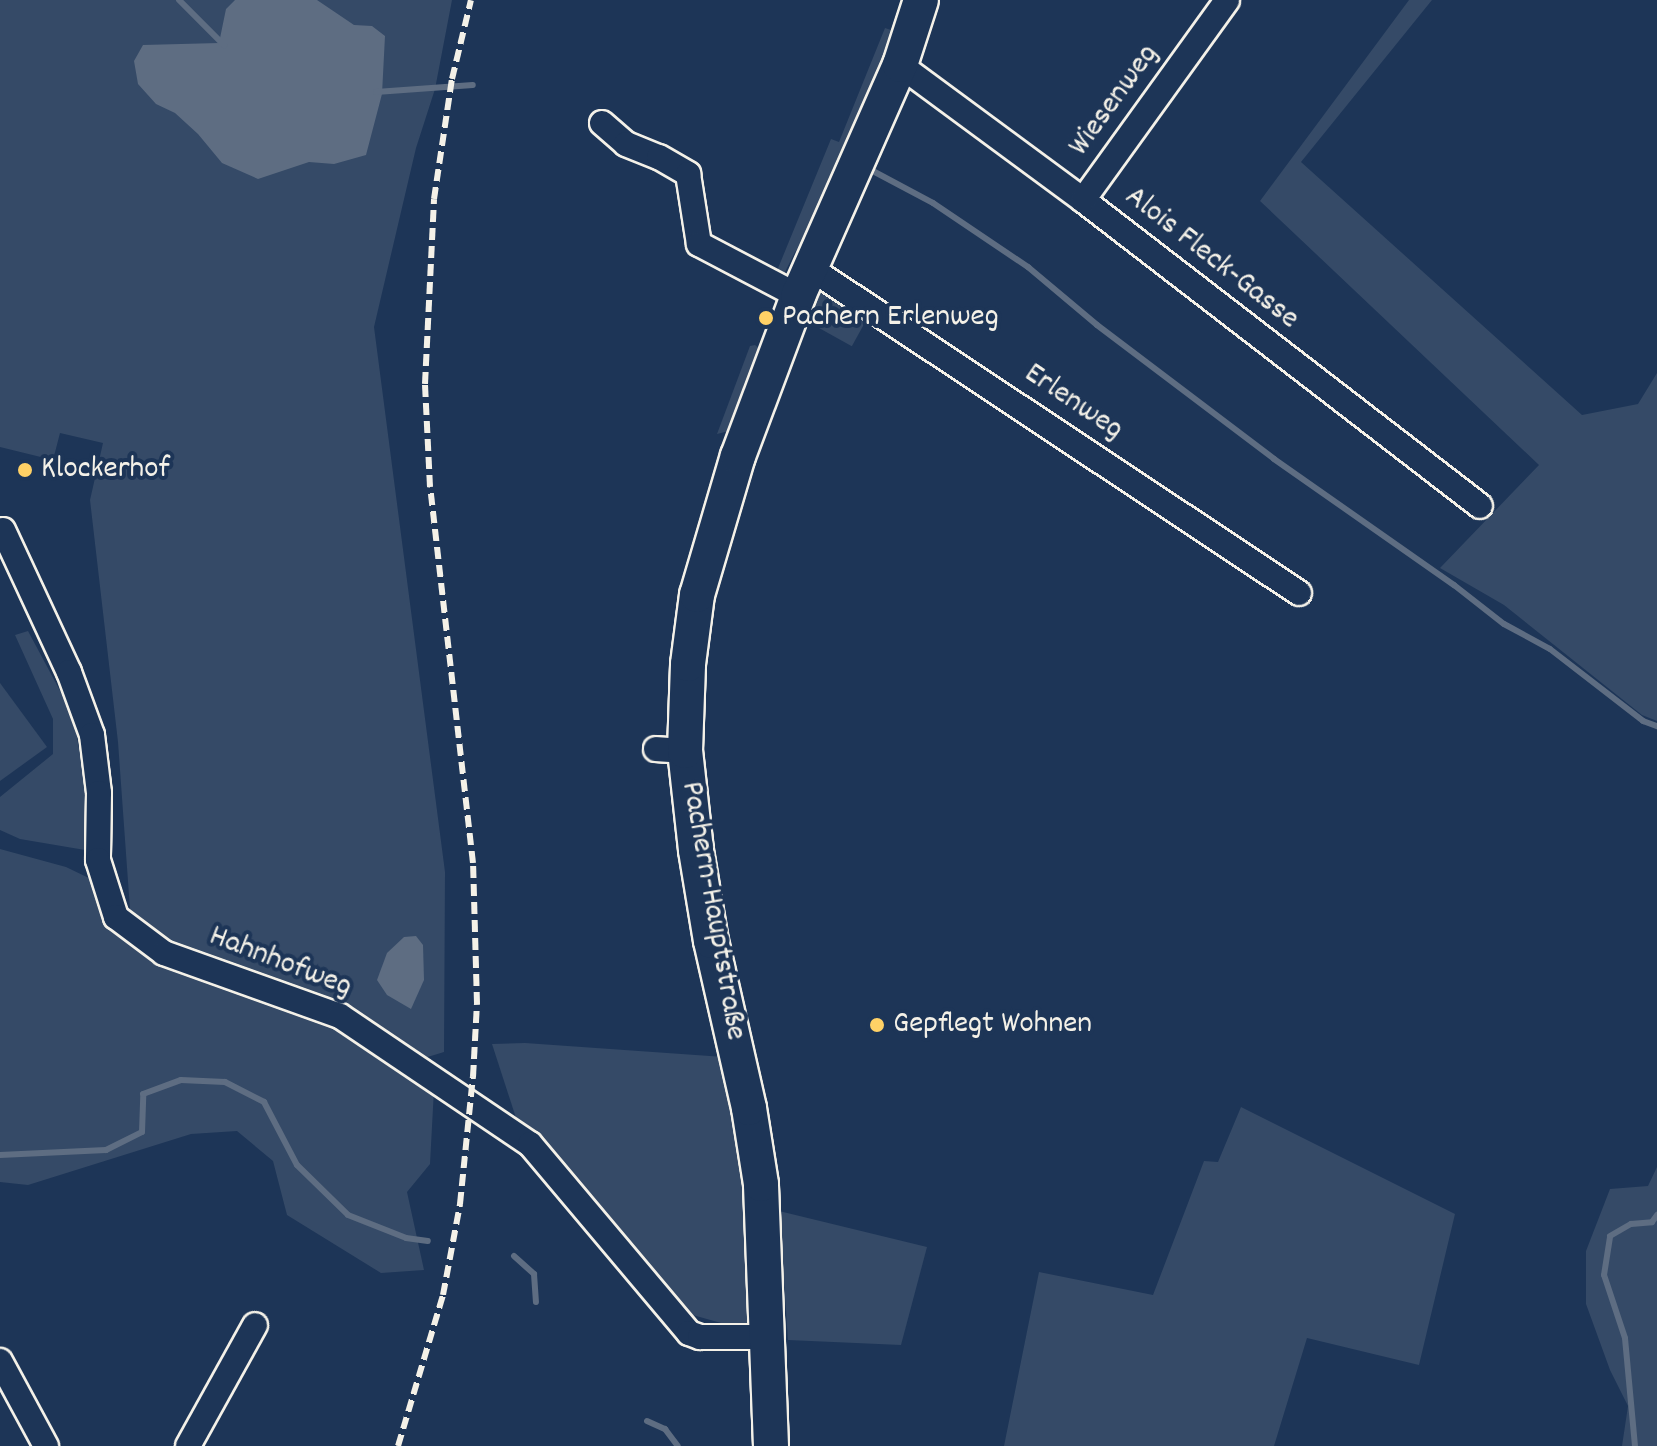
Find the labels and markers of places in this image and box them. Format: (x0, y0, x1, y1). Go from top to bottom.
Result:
place label: Pachern Erlenweg (782, 299, 999, 337)
marker: Pachern Erlenweg (757, 309, 775, 327)
place label: Klockerhof (41, 451, 170, 489)
marker: Klockerhof (16, 461, 34, 479)
place label: Gepflegt Wohnen (893, 1006, 1092, 1044)
marker: Gepflegt Wohnen (868, 1016, 886, 1034)

